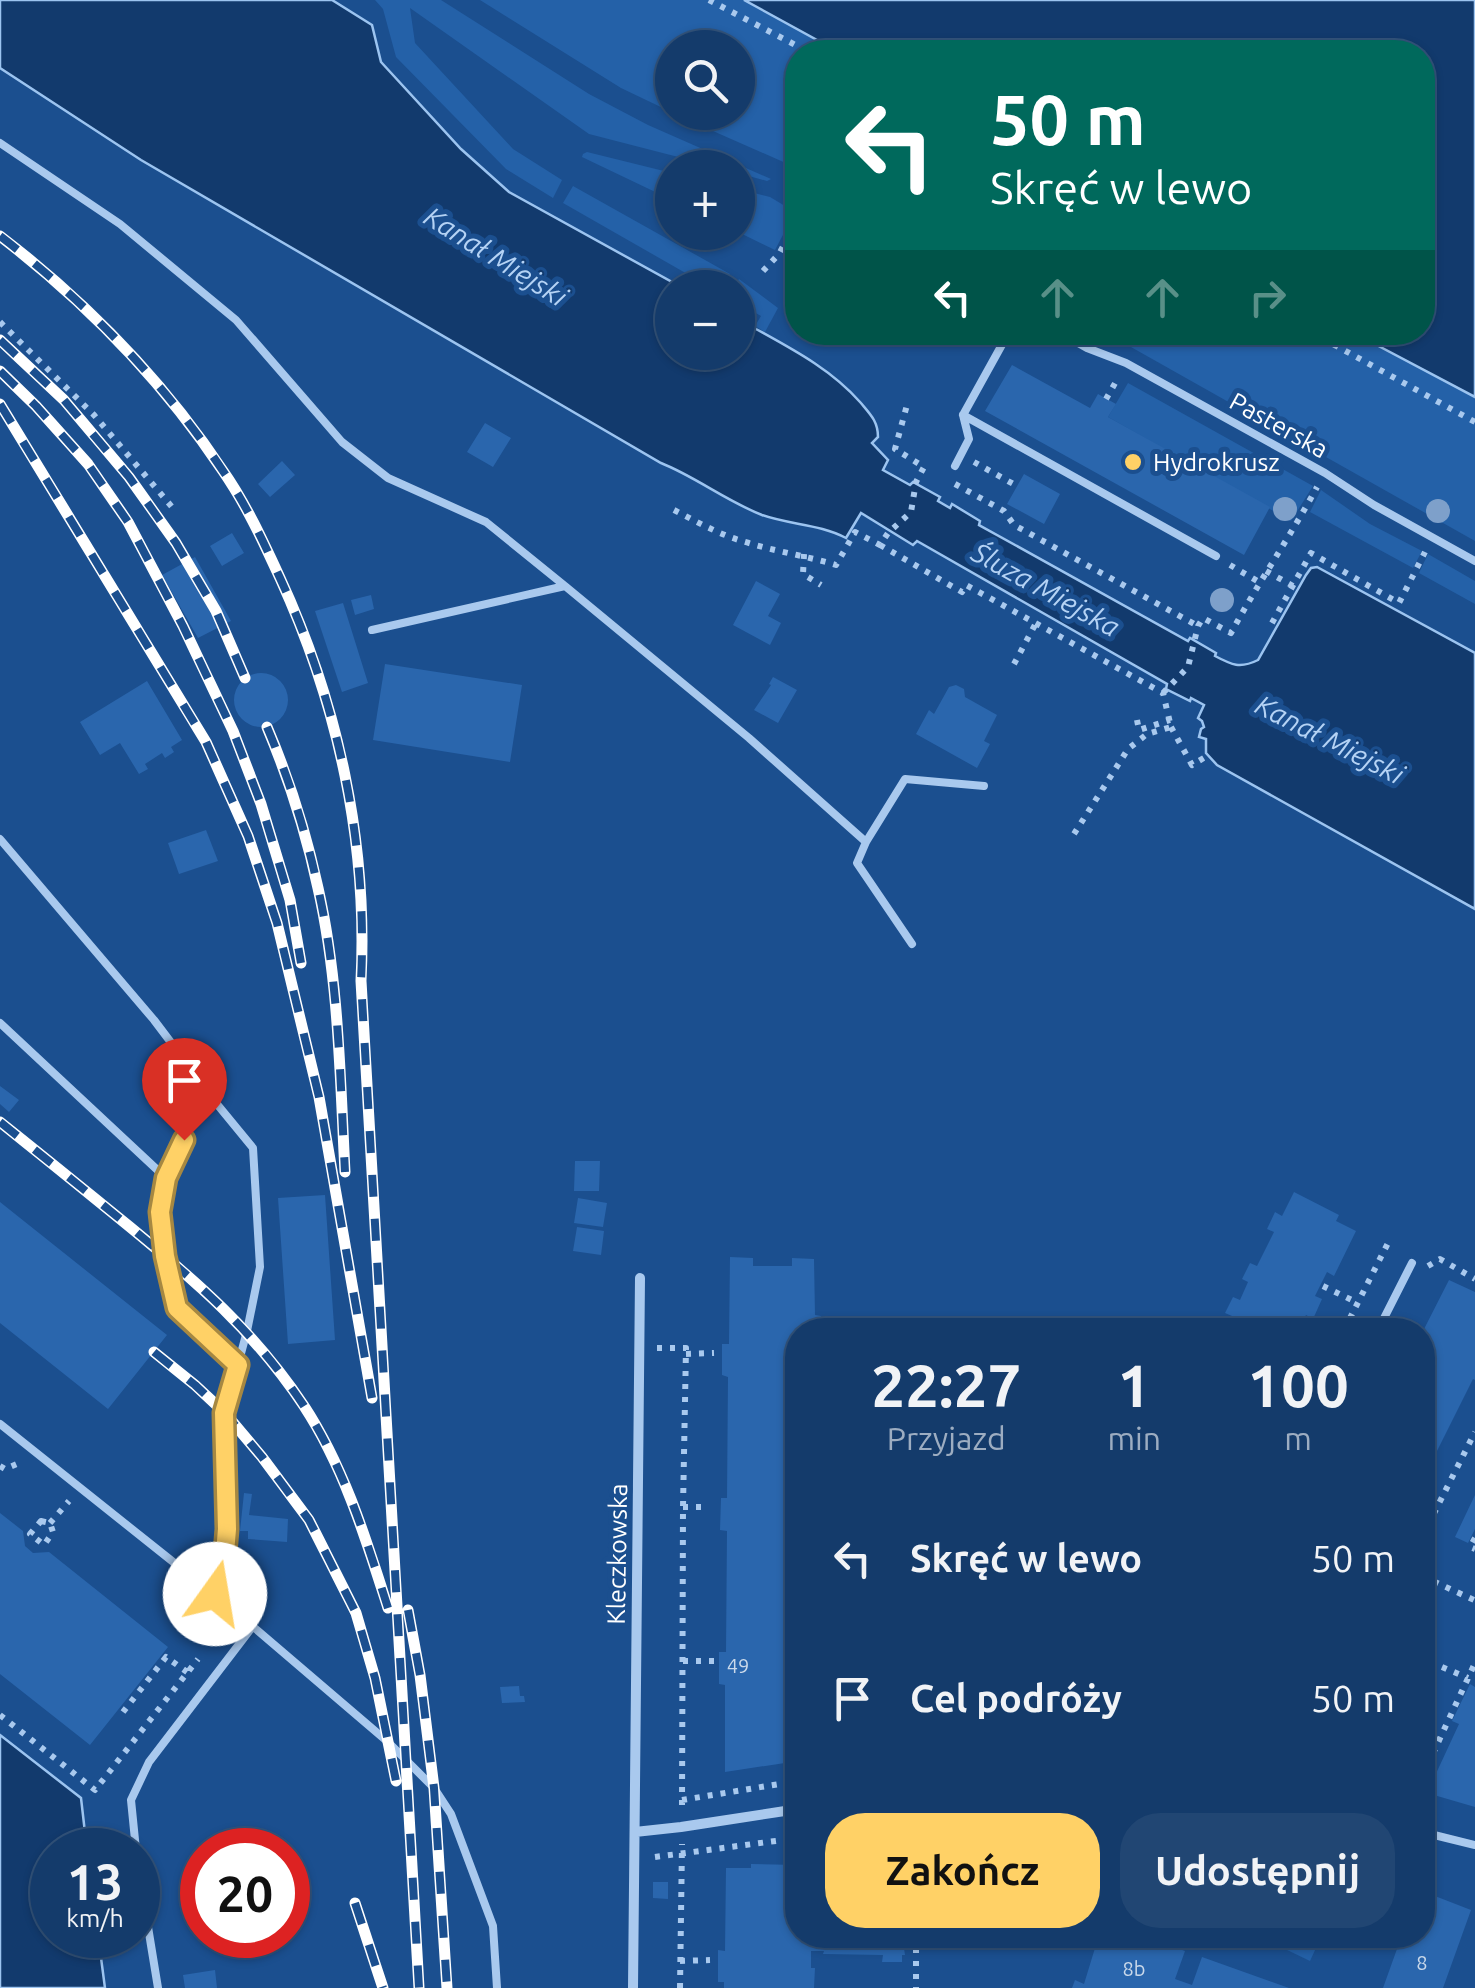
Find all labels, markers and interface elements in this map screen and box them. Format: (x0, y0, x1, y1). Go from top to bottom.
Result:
map controls (655, 30, 755, 370)
button: search (655, 30, 755, 130)
icon: left (825, 80, 955, 210)
text: 50 m (990, 80, 1146, 158)
button: + (655, 150, 755, 250)
text: Skręć w lewo (990, 162, 1252, 213)
water label: Kanał Miejski (419, 200, 574, 313)
button: − (655, 270, 755, 370)
icon: left (925, 270, 980, 325)
icon: ahead (1030, 270, 1085, 325)
icon: ahead (1135, 270, 1190, 325)
icon: right (1240, 270, 1295, 325)
street label: Pasterska (1225, 387, 1333, 463)
place label: Hydrokrusz (1153, 448, 1280, 476)
marker: Hydrokrusz (1122, 451, 1144, 473)
water label: Śluza Miejska (966, 534, 1126, 642)
water label: Kanał Miejski (1251, 688, 1410, 790)
pin (142, 1038, 227, 1141)
icon: arrive (157, 1053, 212, 1108)
text: 22:27 (871, 1351, 1021, 1418)
text: 1 (1117, 1351, 1151, 1418)
text: 100 (1247, 1351, 1349, 1418)
text: Przyjazd (887, 1420, 1006, 1456)
text: min (1107, 1420, 1161, 1456)
text: m (1284, 1420, 1312, 1456)
street label: Kleczkowska (602, 1483, 632, 1625)
icon: left (825, 1531, 880, 1586)
text: Skręć w lewo (910, 1537, 1142, 1579)
text: 50 m (1311, 1537, 1395, 1579)
position arrow (163, 1542, 267, 1646)
house number: 49 (727, 1654, 749, 1677)
icon: arrive (825, 1671, 880, 1726)
text: Cel podróży (910, 1677, 1122, 1719)
text: 50 m (1311, 1677, 1395, 1719)
button: Zakończ (825, 1813, 1100, 1928)
button: Udostępnij (1120, 1813, 1395, 1928)
speed limit sign: 20 (180, 1828, 310, 1958)
text: 13 (67, 1853, 123, 1909)
text: km/h (66, 1904, 124, 1932)
house number: 8 (1416, 1951, 1428, 1974)
house number: 8b (1123, 1957, 1145, 1980)

